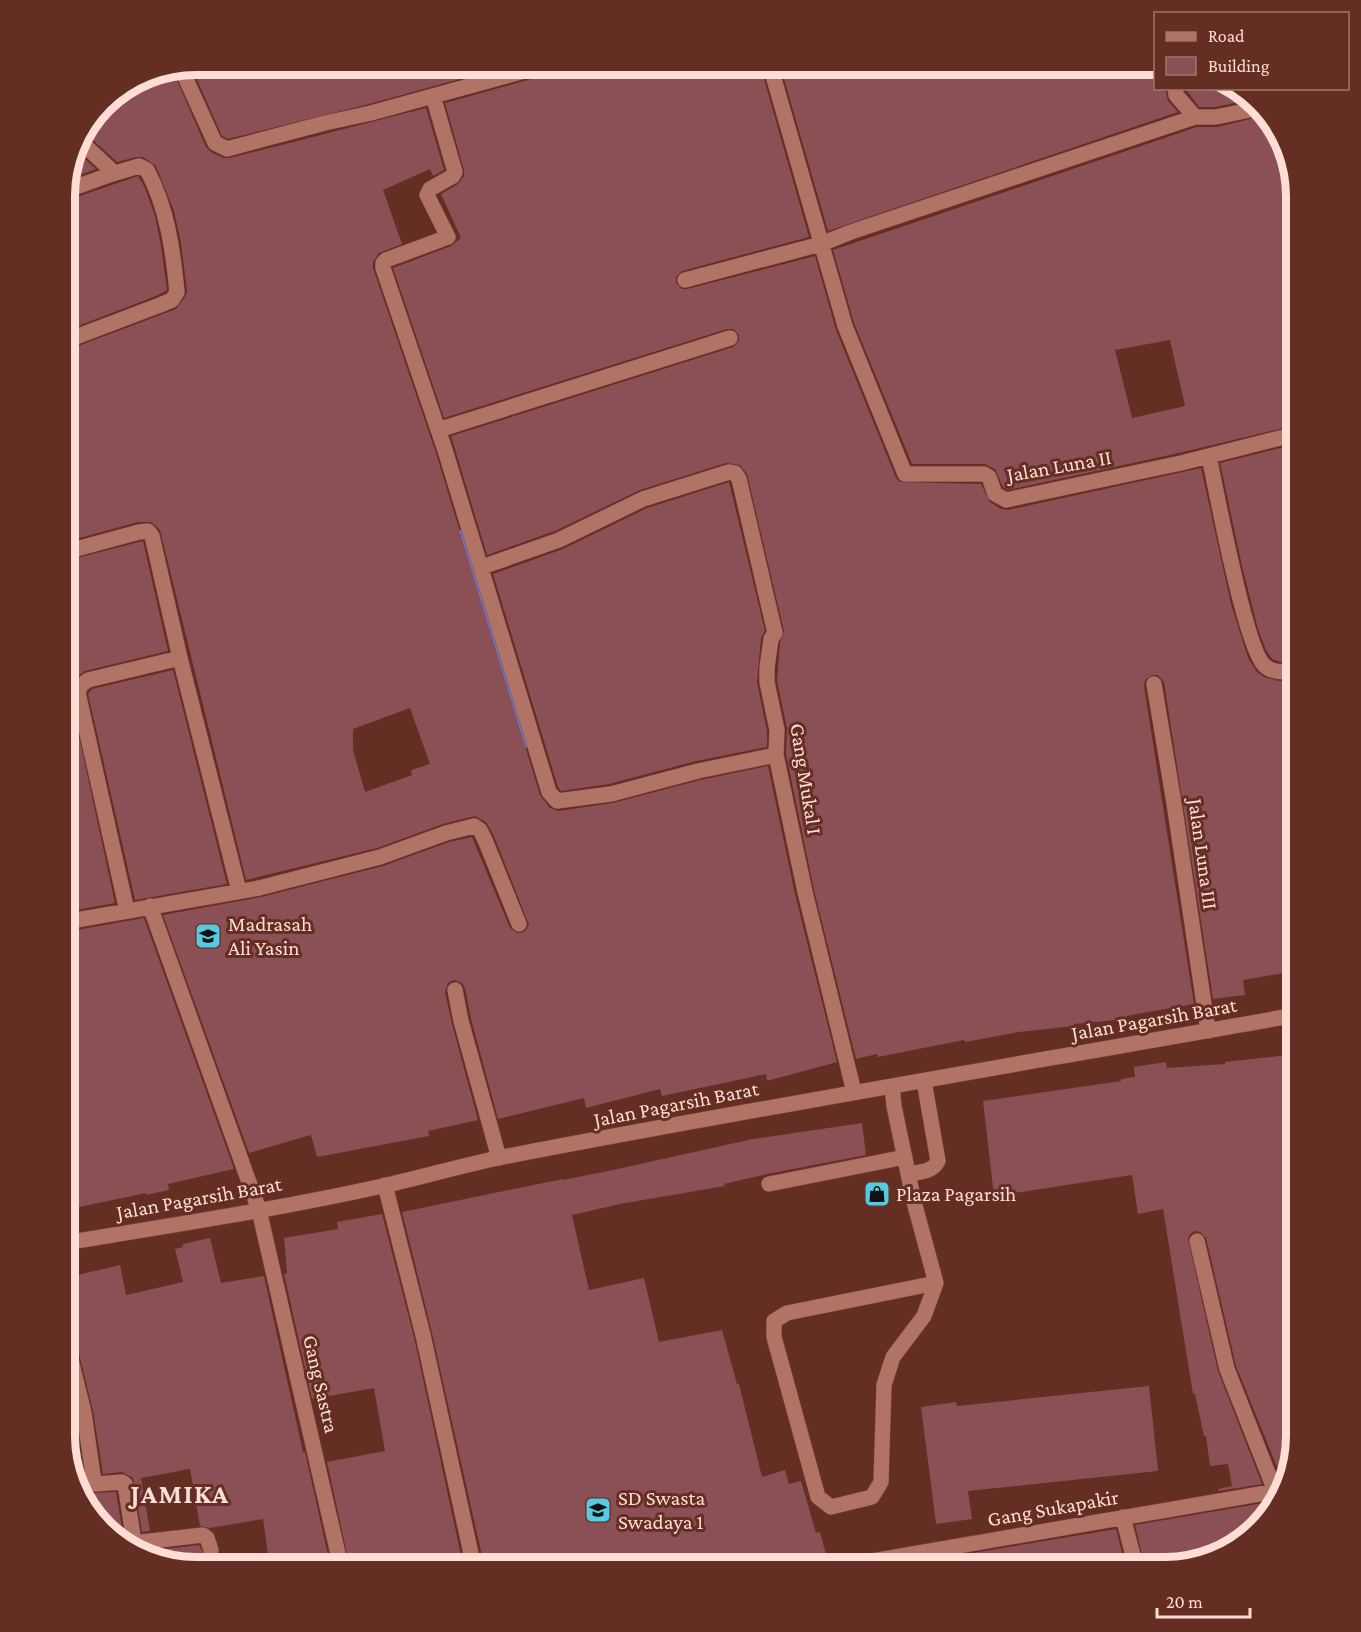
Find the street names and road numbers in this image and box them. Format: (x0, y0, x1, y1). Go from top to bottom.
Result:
street label: Jalan Luna II (1003, 445, 1113, 487)
street label: Gang Mukal I (785, 722, 827, 836)
street label: Jalan Luna III (1183, 795, 1223, 911)
street label: Jalan Pagarsih Barat (1068, 992, 1240, 1046)
street label: Jalan Pagarsih Barat (590, 1076, 761, 1132)
street label: Jalan Pagarsih Barat (113, 1171, 285, 1225)
street label: Gang Sastra (298, 1333, 344, 1436)
street label: Gang Sukapakir (986, 1485, 1121, 1531)

